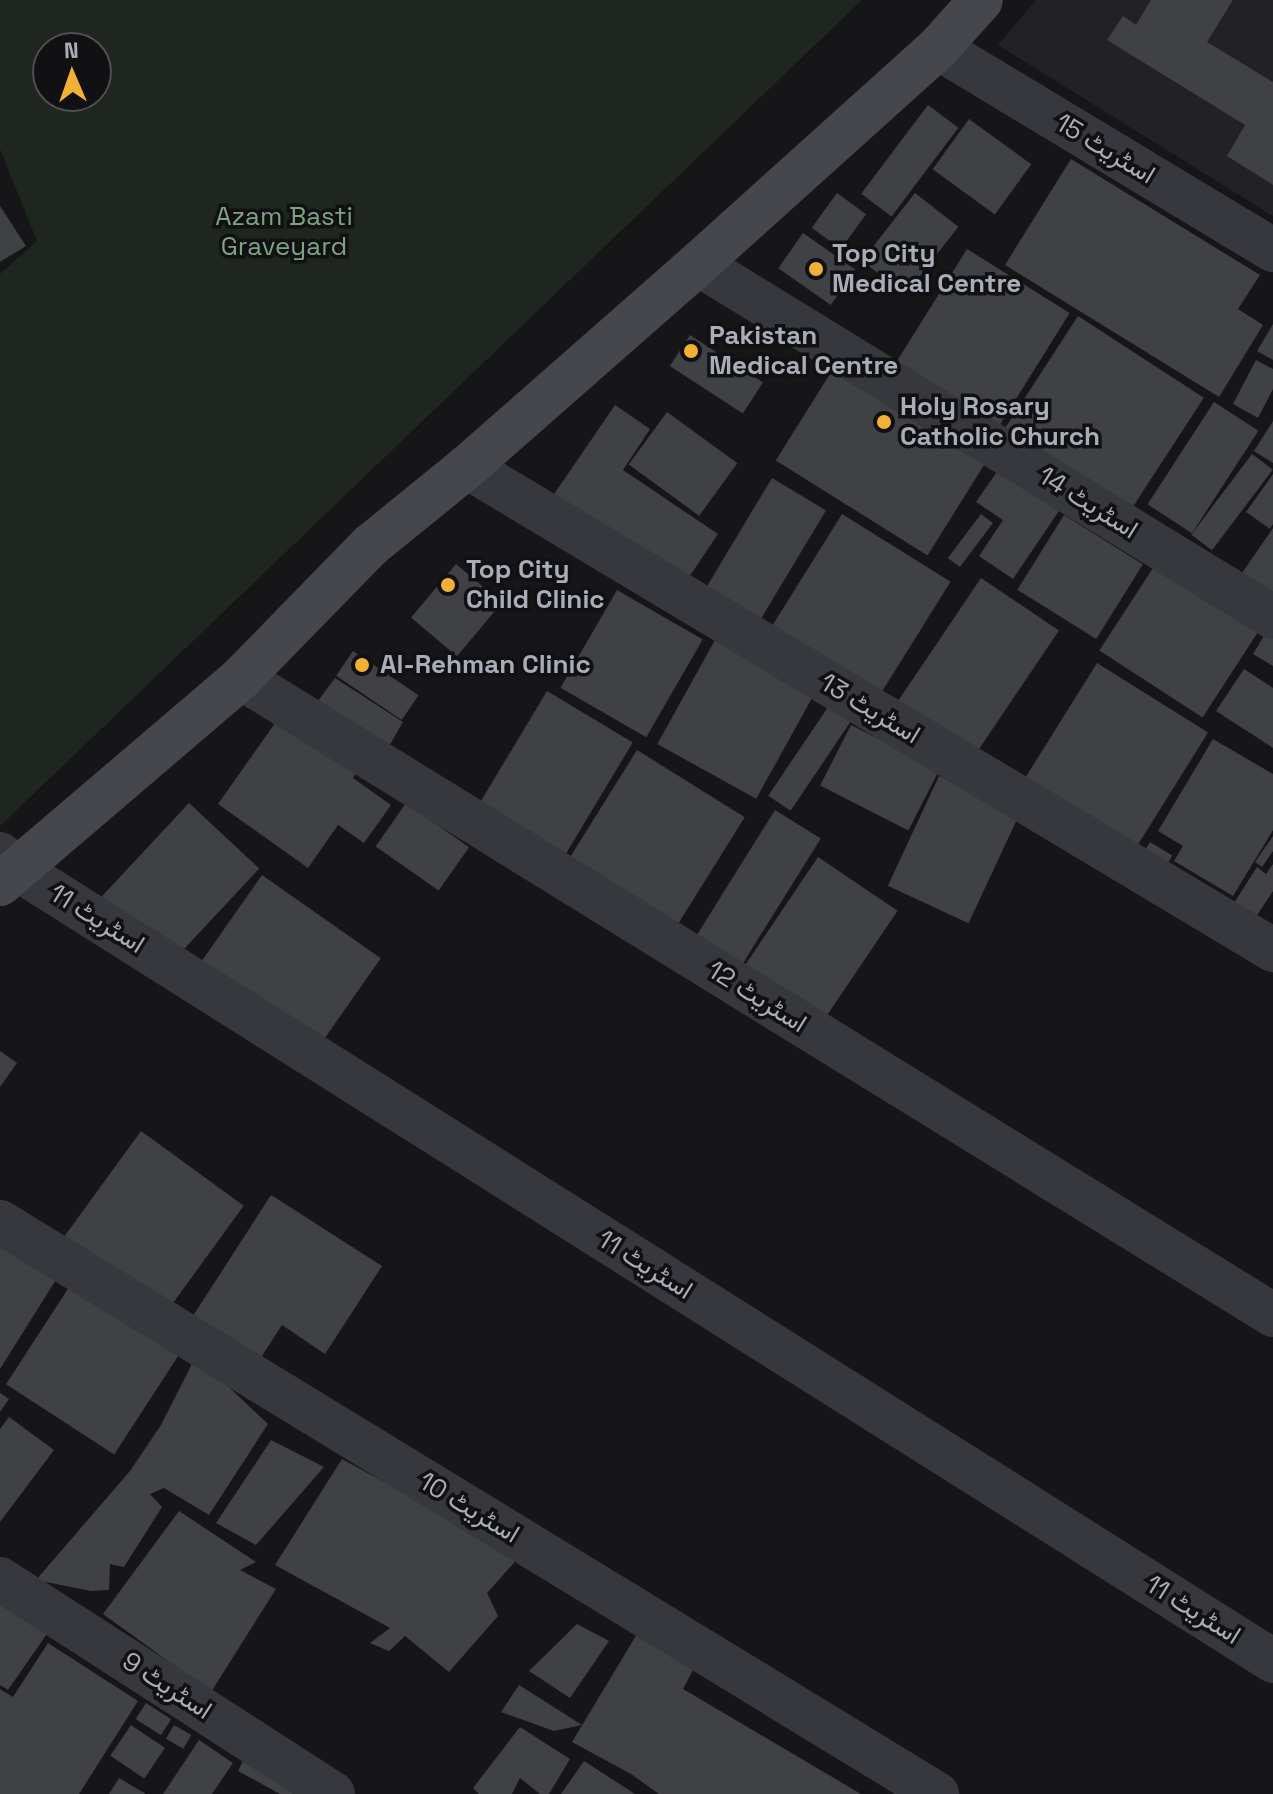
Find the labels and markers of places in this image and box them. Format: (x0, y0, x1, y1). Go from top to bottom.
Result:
place label: Top City Medical Centre (832, 238, 1021, 300)
marker: Top City Medical Centre (807, 260, 825, 278)
place label: Pakistan Medical Centre (709, 320, 898, 382)
marker: Pakistan Medical Centre (680, 340, 702, 362)
place label: Holy Rosary Catholic Church (900, 391, 1100, 452)
marker: Holy Rosary Catholic Church (875, 413, 893, 431)
place label: Top City Child Clinic (466, 554, 605, 616)
marker: Top City Child Clinic (437, 574, 459, 596)
place label: Al-Rehman Clinic (380, 649, 591, 681)
marker: Al-Rehman Clinic (351, 654, 373, 676)

